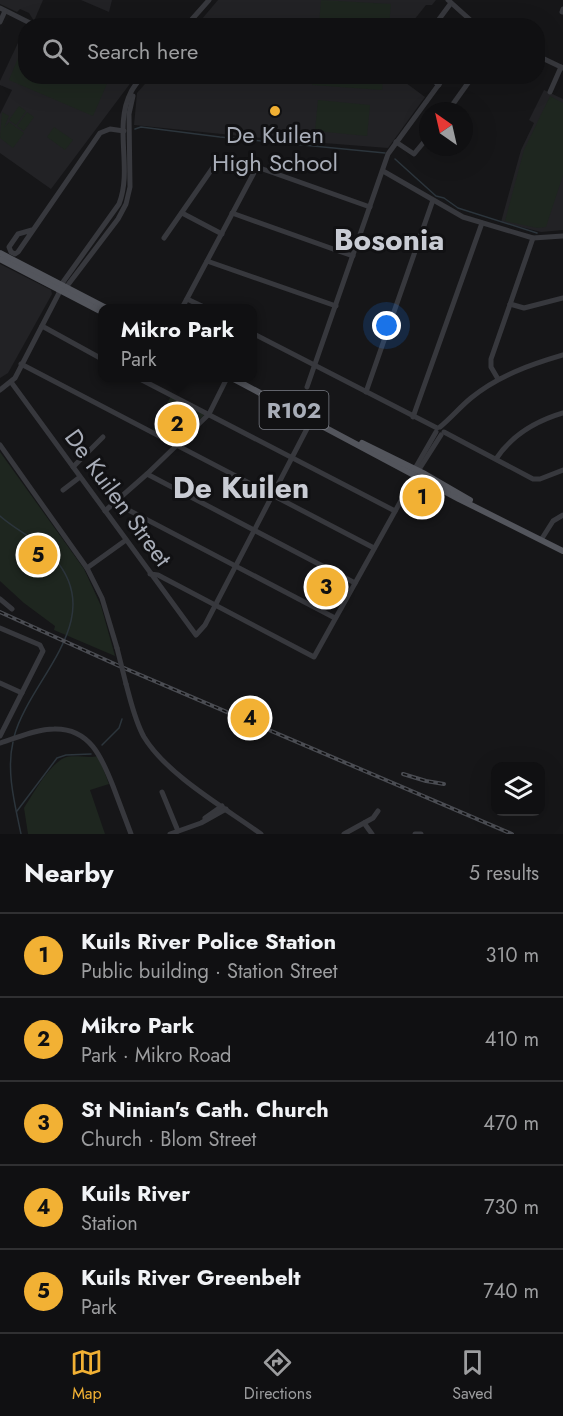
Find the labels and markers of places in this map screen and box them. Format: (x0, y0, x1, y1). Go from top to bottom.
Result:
marker: De Kuilen High School (268, 104, 282, 118)
place label: De Kuilen High School (212, 117, 338, 180)
pin: 2 (158, 402, 196, 446)
pin: 1 (402, 474, 442, 520)
pin: 5 (18, 532, 57, 578)
pin: 3 (306, 564, 346, 610)
pin: 4 (230, 696, 270, 740)

